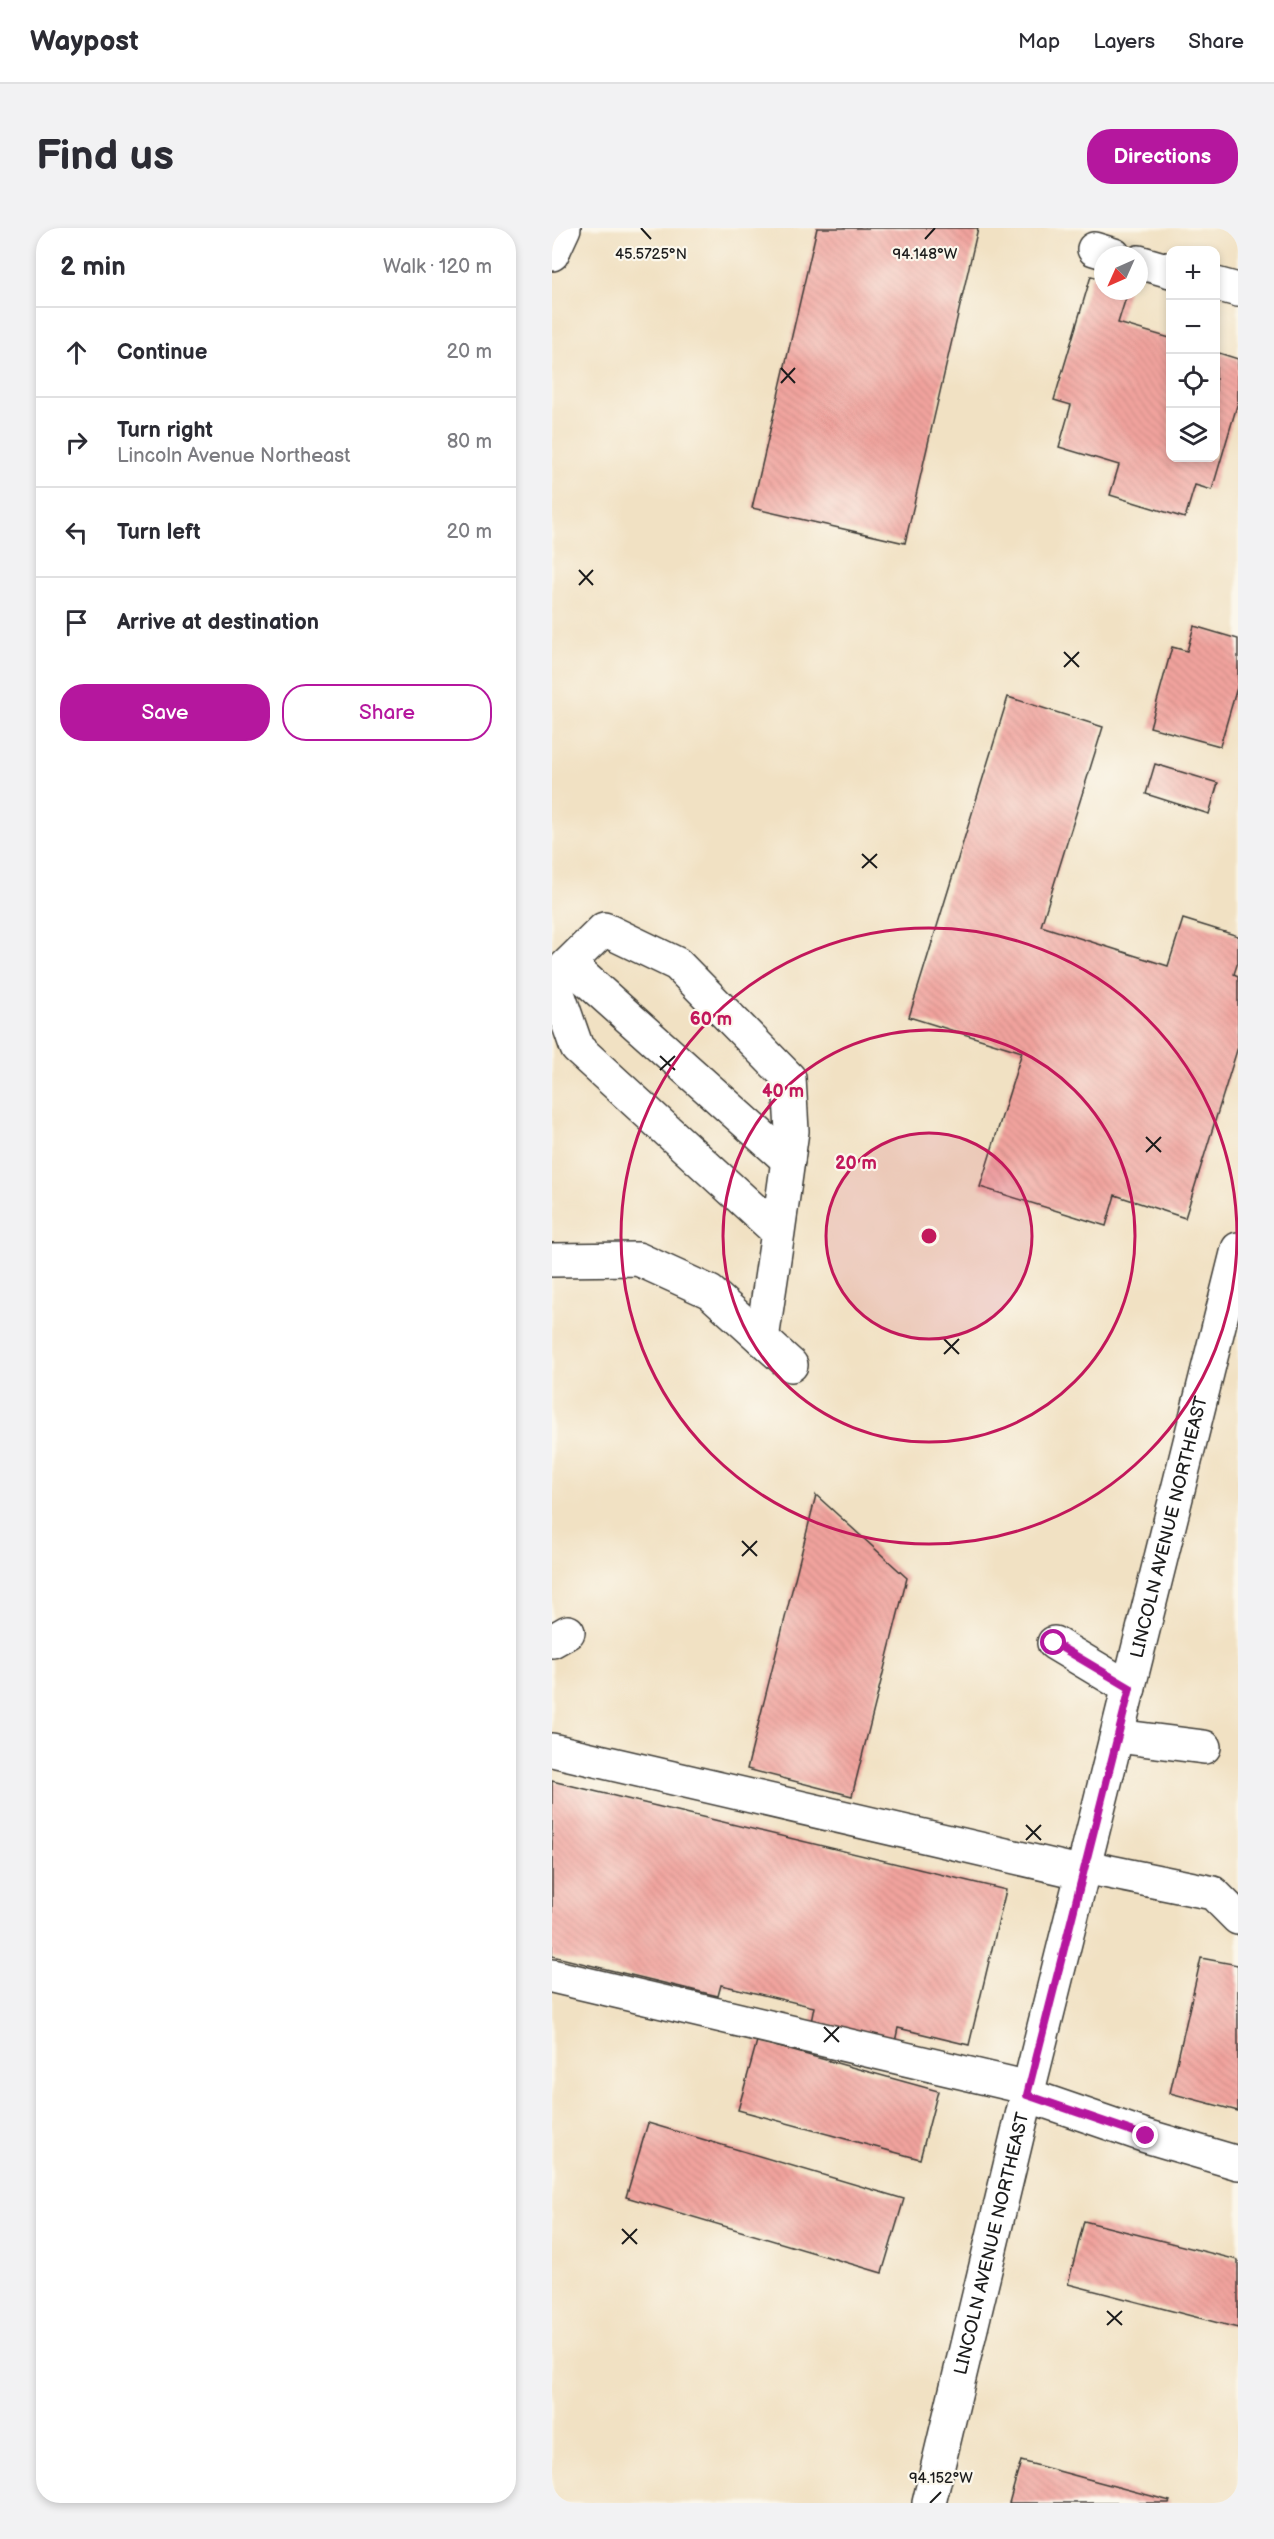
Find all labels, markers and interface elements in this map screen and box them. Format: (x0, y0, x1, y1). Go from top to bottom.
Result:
text: Waypost (30, 25, 139, 58)
text: Map (1018, 29, 1060, 54)
text: Layers (1093, 29, 1155, 54)
text: Share (1188, 29, 1244, 54)
button: Directions (1087, 129, 1238, 184)
text: Find us (36, 131, 174, 182)
text: 45.5725°N (615, 245, 687, 264)
text: 94.148°W (892, 245, 958, 264)
north arrow (1094, 246, 1148, 300)
map controls (1166, 246, 1220, 462)
button: + (1166, 246, 1220, 300)
text: 2 min (60, 252, 126, 283)
text: Walk · 120 m (383, 255, 492, 279)
button: − (1166, 300, 1220, 354)
icon: ahead (60, 336, 93, 369)
text: Continue (117, 339, 207, 366)
text: 20 m (447, 340, 492, 364)
button: locate (1166, 354, 1220, 408)
button: layers (1166, 408, 1220, 462)
text: Turn right (117, 417, 213, 444)
icon: right (60, 426, 93, 459)
text: 80 m (447, 430, 492, 454)
text: Lincoln Avenue Northeast (117, 444, 350, 468)
icon: left (60, 516, 93, 549)
text: Turn left (117, 519, 201, 546)
text: 20 m (447, 520, 492, 544)
icon: arrive (60, 606, 93, 639)
text: Arrive at destination (117, 609, 319, 636)
button: Save (60, 684, 270, 741)
button: Share (282, 684, 492, 741)
text: 60 m (690, 1009, 732, 1030)
text: 40 m (762, 1081, 804, 1102)
text: 20 m (835, 1153, 877, 1174)
centre of rings (919, 1226, 939, 1246)
street label: LINCOLN AVENUE NORTHEAST (1126, 1394, 1211, 1660)
route start (1040, 1629, 1066, 1655)
street label: LINCOLN AVENUE NORTHEAST (950, 2110, 1033, 2377)
route end (1132, 2122, 1158, 2148)
text: 94.152°W (909, 2469, 973, 2488)

